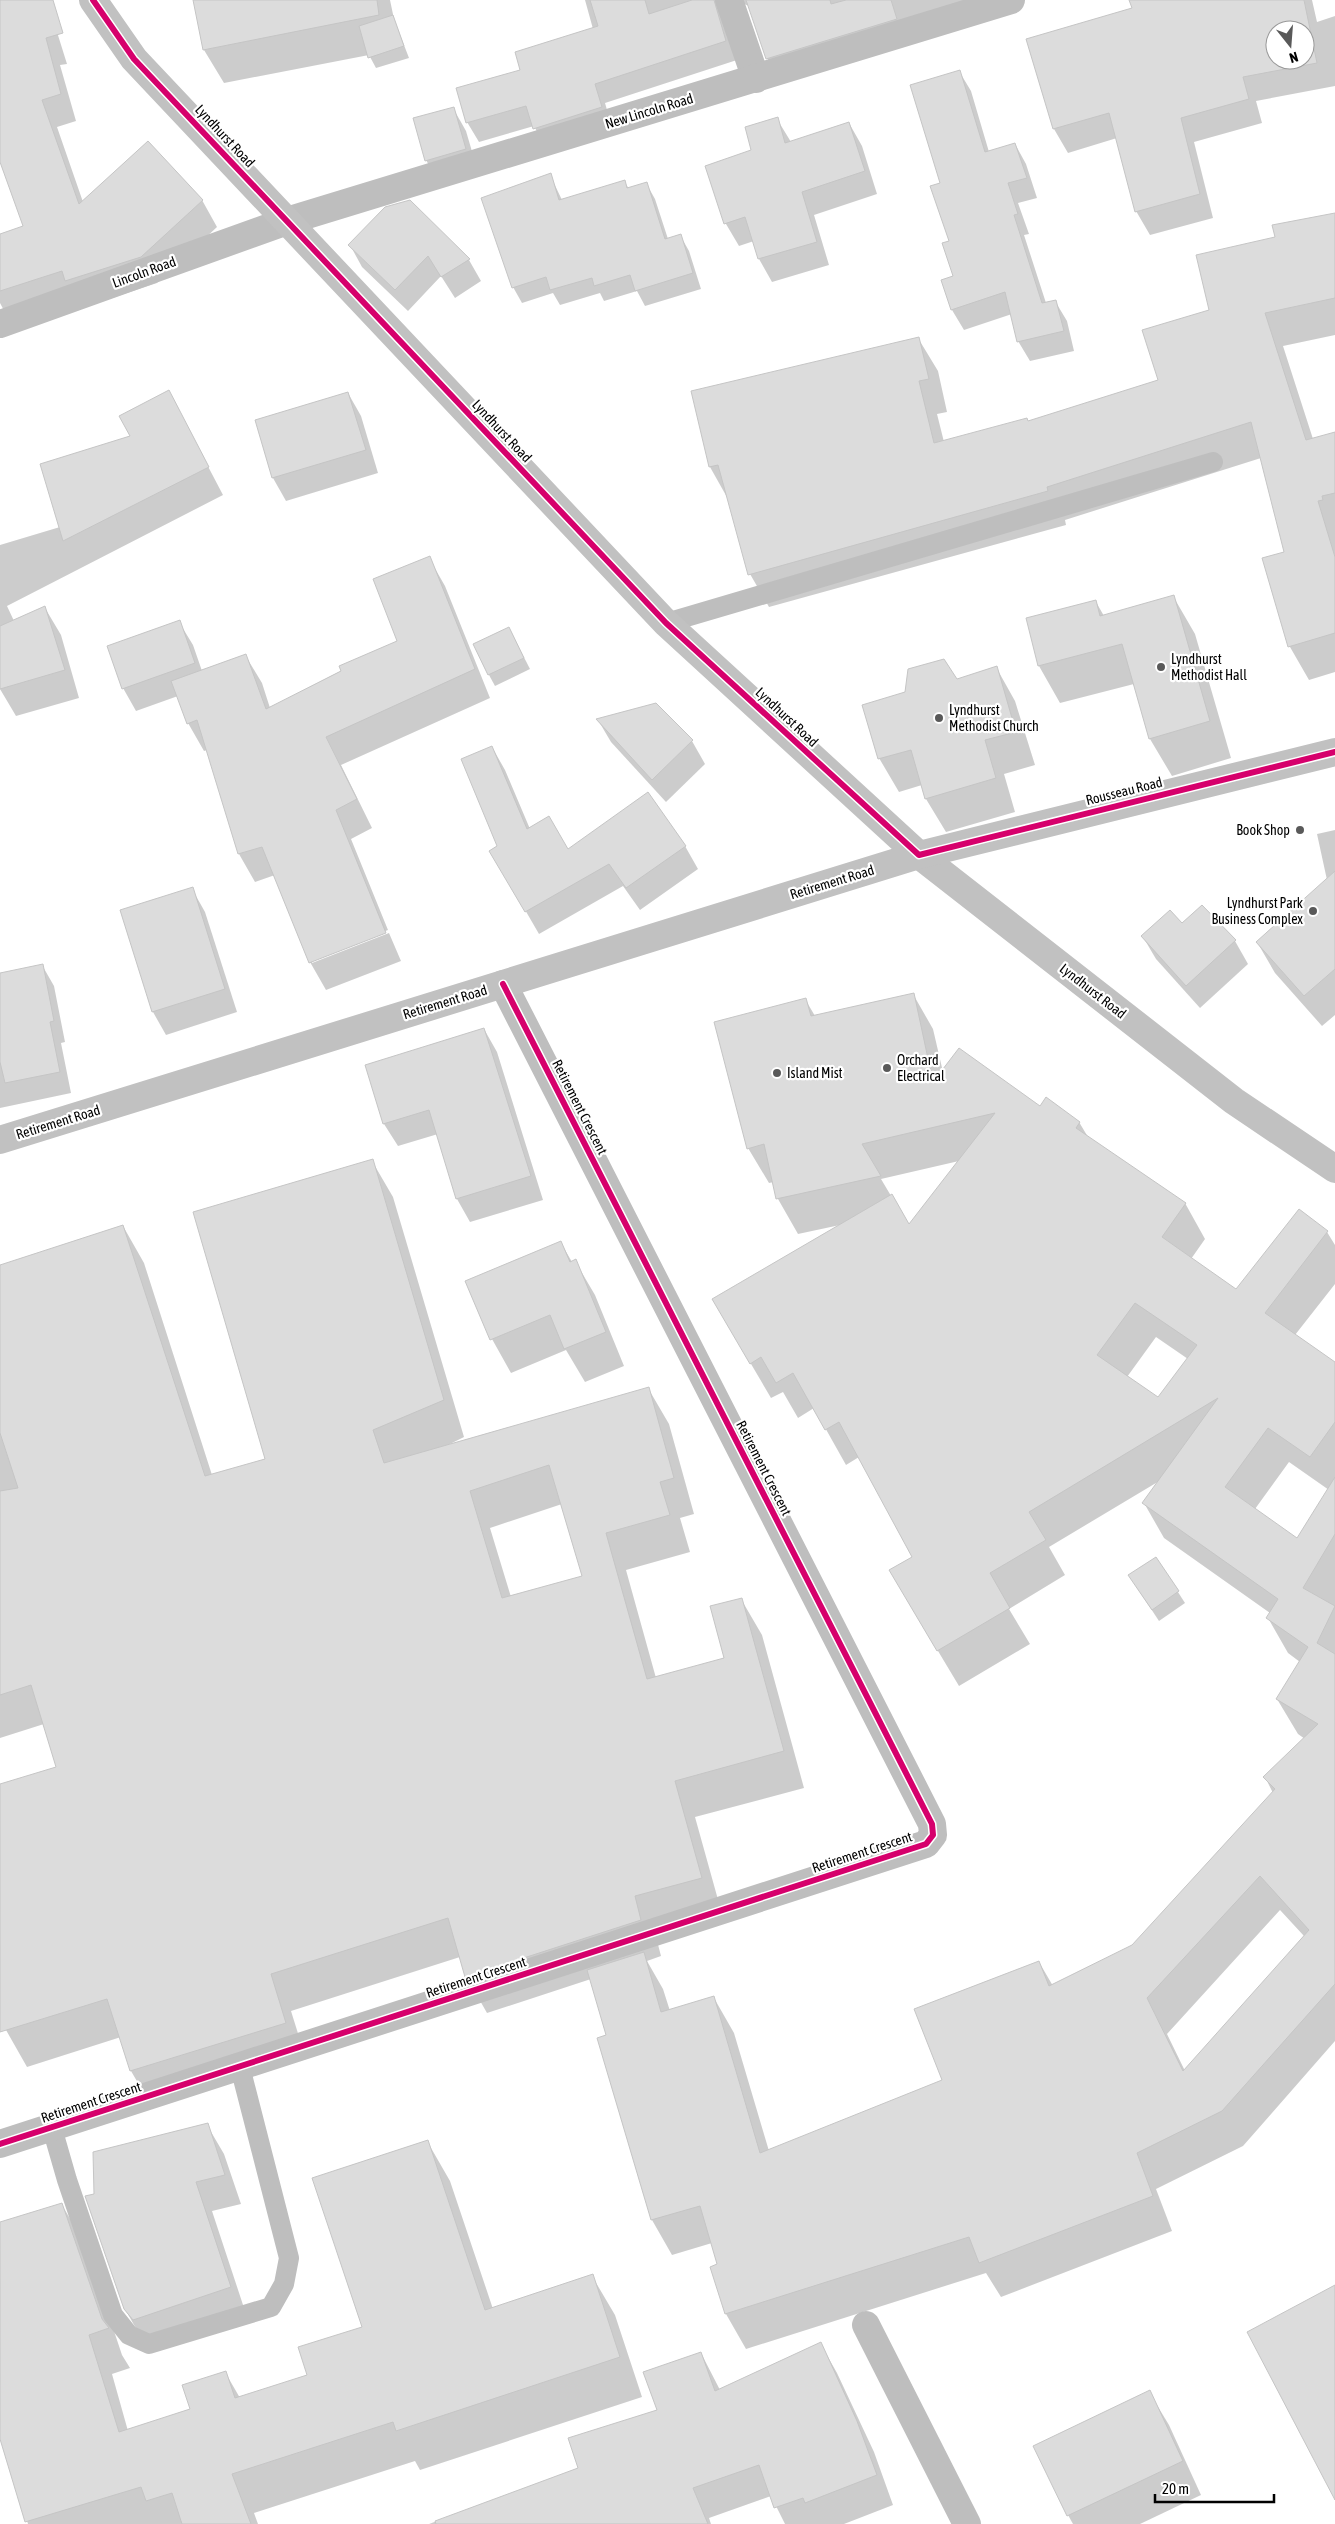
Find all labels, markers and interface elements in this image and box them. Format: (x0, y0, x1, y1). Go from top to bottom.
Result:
north arrow (1265, 20, 1315, 70)
text: N (1288, 49, 1300, 66)
street label: New Lincoln Road (603, 90, 695, 132)
street label: Lyndhurst Road (192, 101, 258, 171)
street label: Lincoln Road (110, 253, 178, 291)
street label: Lyndhurst Road (469, 396, 535, 466)
place label: Lyndhurst Methodist Hall (1171, 651, 1247, 683)
marker: Lyndhurst Methodist Hall (1155, 661, 1167, 673)
street label: Lyndhurst Road (752, 684, 822, 750)
place label: Lyndhurst Methodist Church (949, 702, 1039, 734)
marker: Lyndhurst Methodist Church (933, 712, 945, 724)
street label: Rousseau Road (1084, 774, 1164, 808)
place label: Book Shop (1236, 822, 1290, 838)
marker: Book Shop (1294, 824, 1306, 836)
street label: Retirement Road (788, 862, 876, 902)
place label: Lyndhurst Park Business Complex (1211, 895, 1303, 927)
marker: Lyndhurst Park Business Complex (1307, 905, 1319, 917)
street label: Lyndhurst Road (1057, 960, 1129, 1022)
street label: Retirement Road (401, 982, 489, 1022)
place label: Orchard Electrical (897, 1052, 945, 1084)
street label: Retirement Crescent (549, 1057, 611, 1157)
marker: Orchard Electrical (881, 1062, 893, 1074)
place label: Island Mist (787, 1065, 843, 1081)
marker: Island Mist (771, 1067, 783, 1079)
street label: Retirement Road (14, 1102, 102, 1142)
street label: Retirement Crescent (733, 1418, 795, 1518)
street label: Retirement Crescent (810, 1828, 914, 1876)
street label: Retirement Crescent (424, 1953, 528, 2001)
street label: Retirement Crescent (39, 2078, 143, 2126)
scale bar (1155, 2472, 1274, 2504)
text: 20 m (1162, 2480, 1189, 2497)

